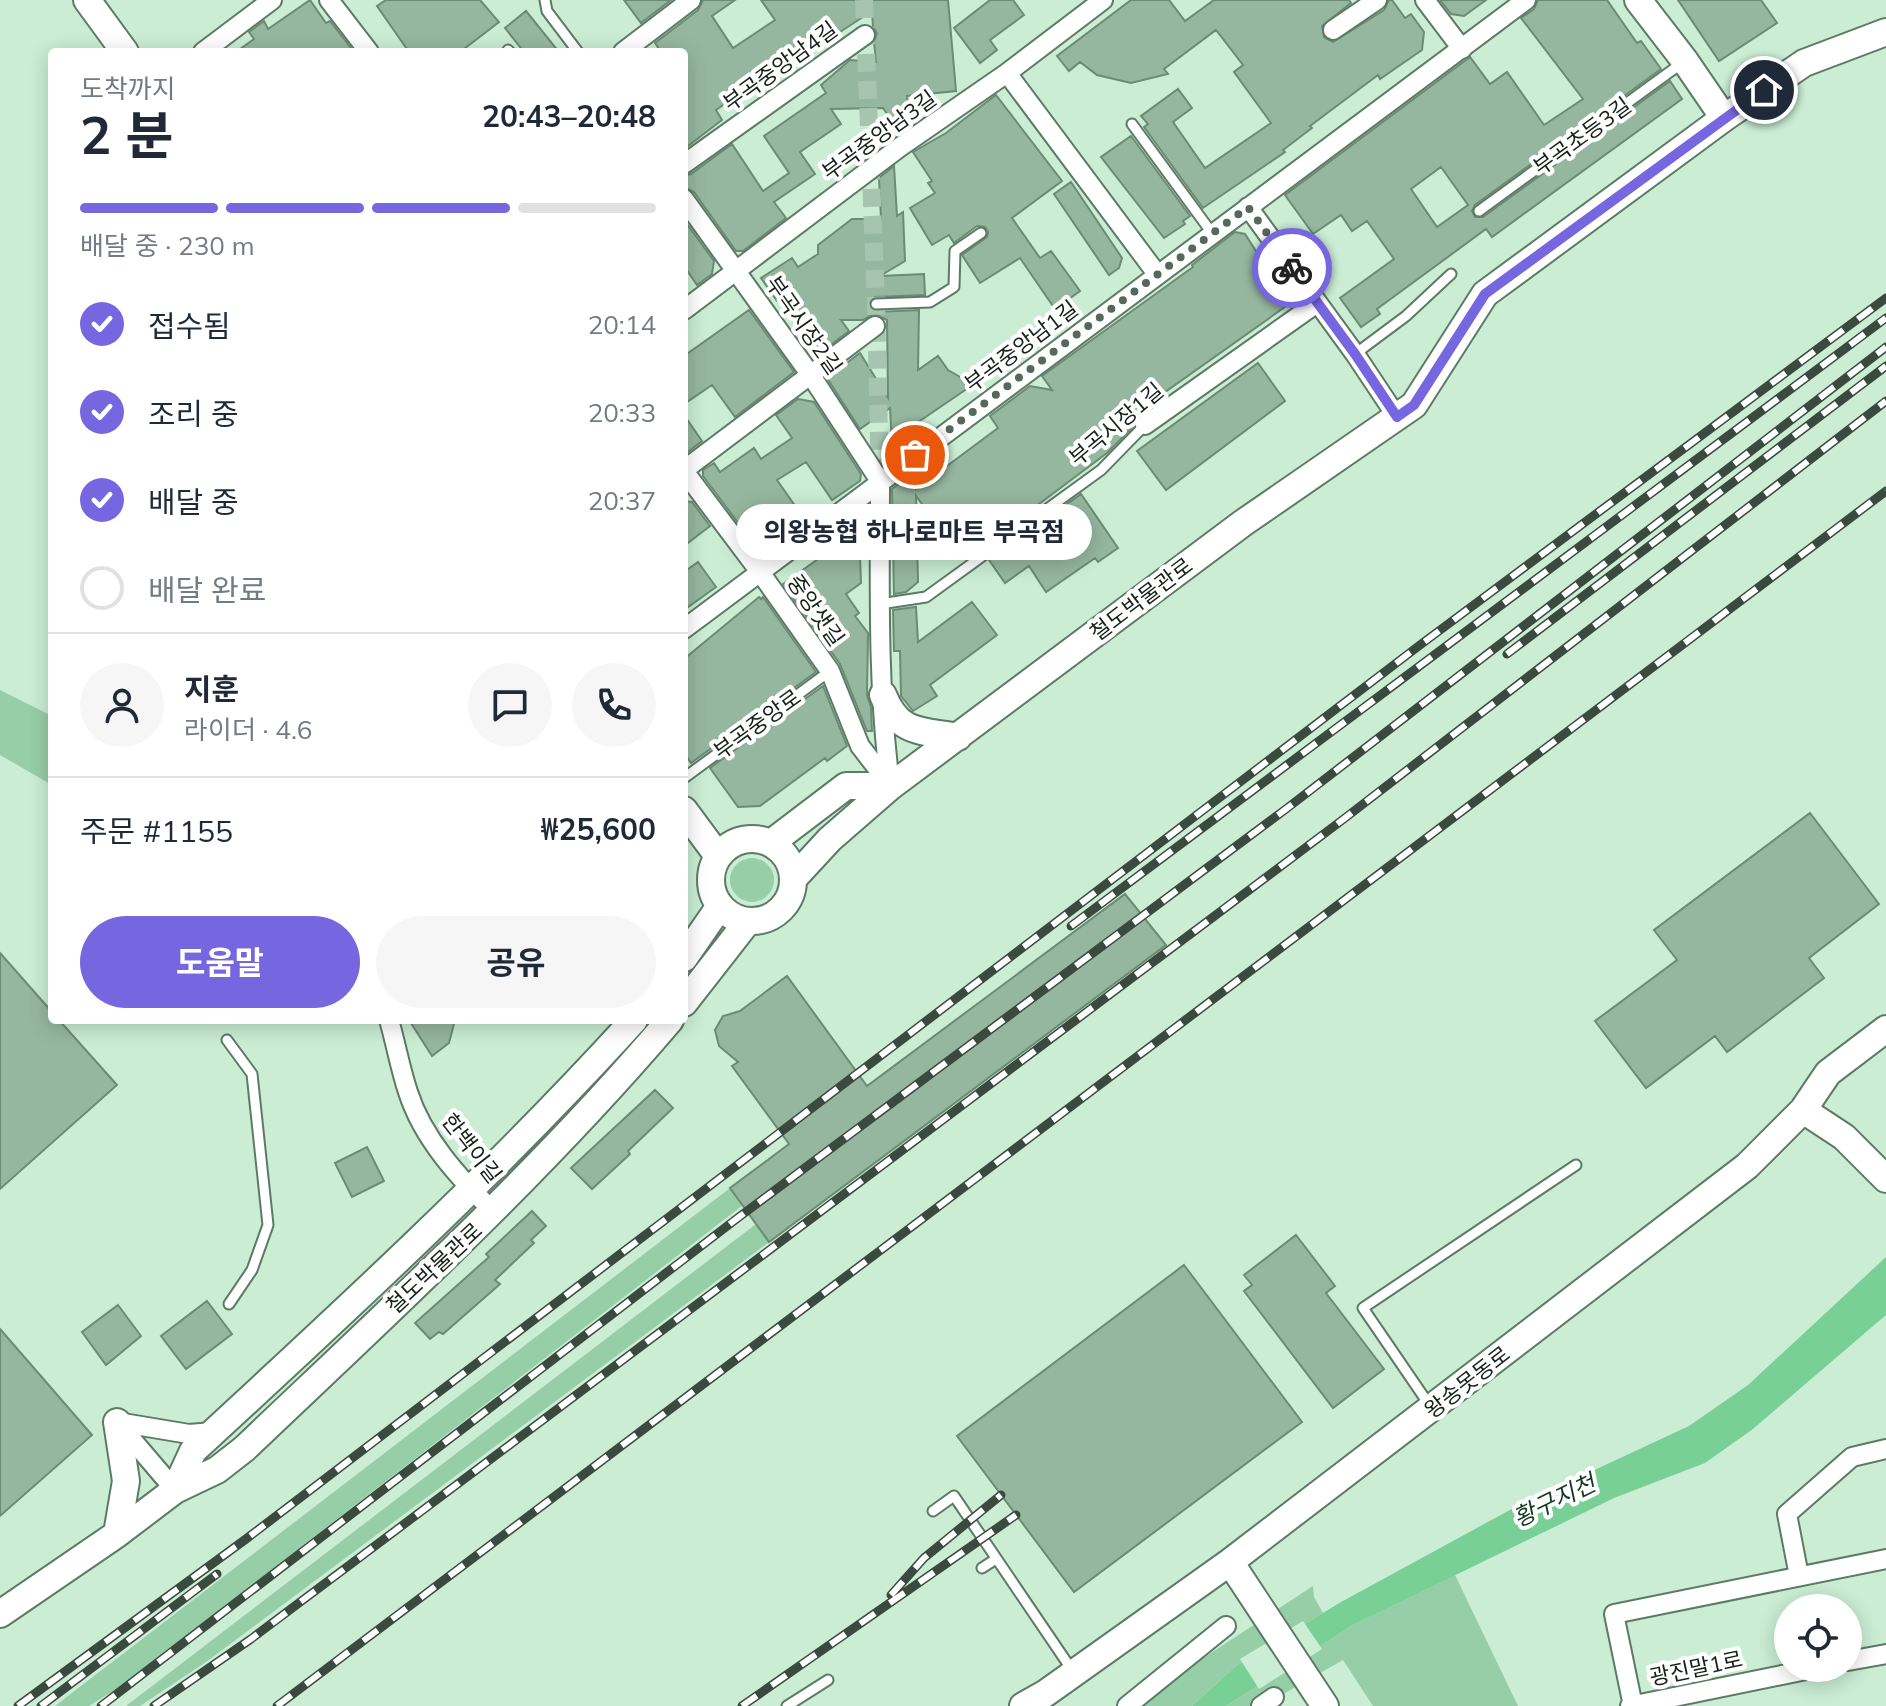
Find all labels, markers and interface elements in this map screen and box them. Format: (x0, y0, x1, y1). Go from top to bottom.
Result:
street label: 부곡중앙남4길 (717, 15, 843, 117)
pin (1730, 56, 1798, 124)
icon: home (1742, 68, 1786, 112)
text: 도착까지 (80, 72, 176, 105)
street label: 부곡중앙남3길 (816, 84, 942, 186)
street label: 부곡초등3길 (1527, 91, 1637, 181)
text: 20:43–20:48 (482, 97, 656, 135)
text: 2 분 (80, 102, 173, 167)
courier (1252, 228, 1332, 308)
text: 배달 중 · 230 m (80, 229, 255, 262)
icon: bike (1270, 246, 1314, 290)
street label: 부곡시장2길 (760, 270, 848, 380)
street label: 부곡중앙남1길 (959, 294, 1083, 398)
icon: check (80, 302, 124, 346)
text: 접수됨 (148, 307, 231, 345)
text: 20:14 (588, 308, 656, 341)
street label: 부곡시장1길 (1063, 377, 1169, 471)
icon: check (80, 390, 124, 434)
text: 조리 중 (148, 395, 239, 433)
text: 20:33 (588, 396, 656, 429)
pin (881, 421, 949, 489)
icon: bag (893, 433, 937, 477)
icon: check (80, 478, 124, 522)
text: 배달 중 (148, 483, 239, 521)
text: 20:37 (588, 484, 656, 517)
callout: 의왕농협 하나로마트 부곡점 (737, 503, 1093, 559)
text: 의왕농협 하나로마트 부곡점 (763, 515, 1065, 548)
street label: 철도박물관로 (1084, 551, 1198, 647)
street label: 중앙샛길 (781, 569, 851, 651)
text: 배달 완료 (148, 571, 266, 609)
button: person (80, 663, 164, 747)
button: chat (468, 663, 552, 747)
button: phone (572, 663, 656, 747)
text: 지훈 (184, 670, 239, 708)
street label: 부곡중앙로 (708, 683, 806, 765)
text: 라이더 · 4.6 (184, 713, 312, 746)
text: ₩25,600 (541, 810, 656, 848)
text: 주문 #1155 (80, 812, 233, 850)
button: 도움말 (80, 916, 360, 1008)
button: 공유 (376, 916, 656, 1008)
street label: 한백이길 (436, 1107, 508, 1189)
street label: 철도박물관로 (380, 1216, 488, 1320)
street label: 왕송못동로 (1419, 1340, 1515, 1424)
water label: 황구지천 (1508, 1466, 1603, 1533)
map controls (1774, 1594, 1862, 1682)
button: locate (1774, 1594, 1862, 1682)
street label: 광진말1로 (1647, 1645, 1745, 1691)

